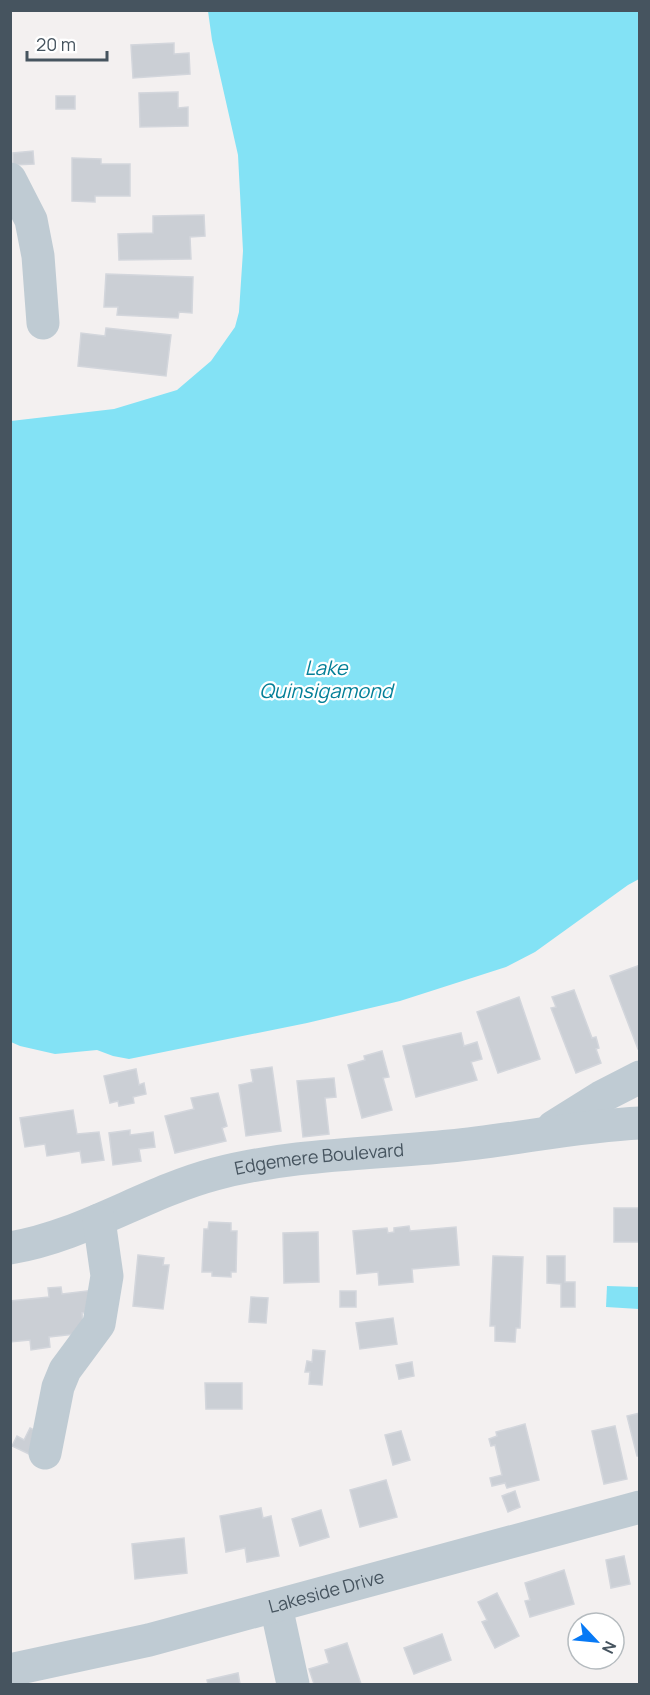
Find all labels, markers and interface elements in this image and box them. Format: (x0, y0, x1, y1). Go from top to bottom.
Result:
scale bar (27, 24, 106, 62)
text: 20 m (36, 32, 76, 56)
water label: Lake Quinsigamond (259, 654, 396, 704)
street label: Edgemere Boulevard (232, 1137, 405, 1180)
street label: Lakeside Drive (266, 1564, 387, 1618)
north arrow (566, 1611, 626, 1671)
text: N (597, 1638, 622, 1658)

